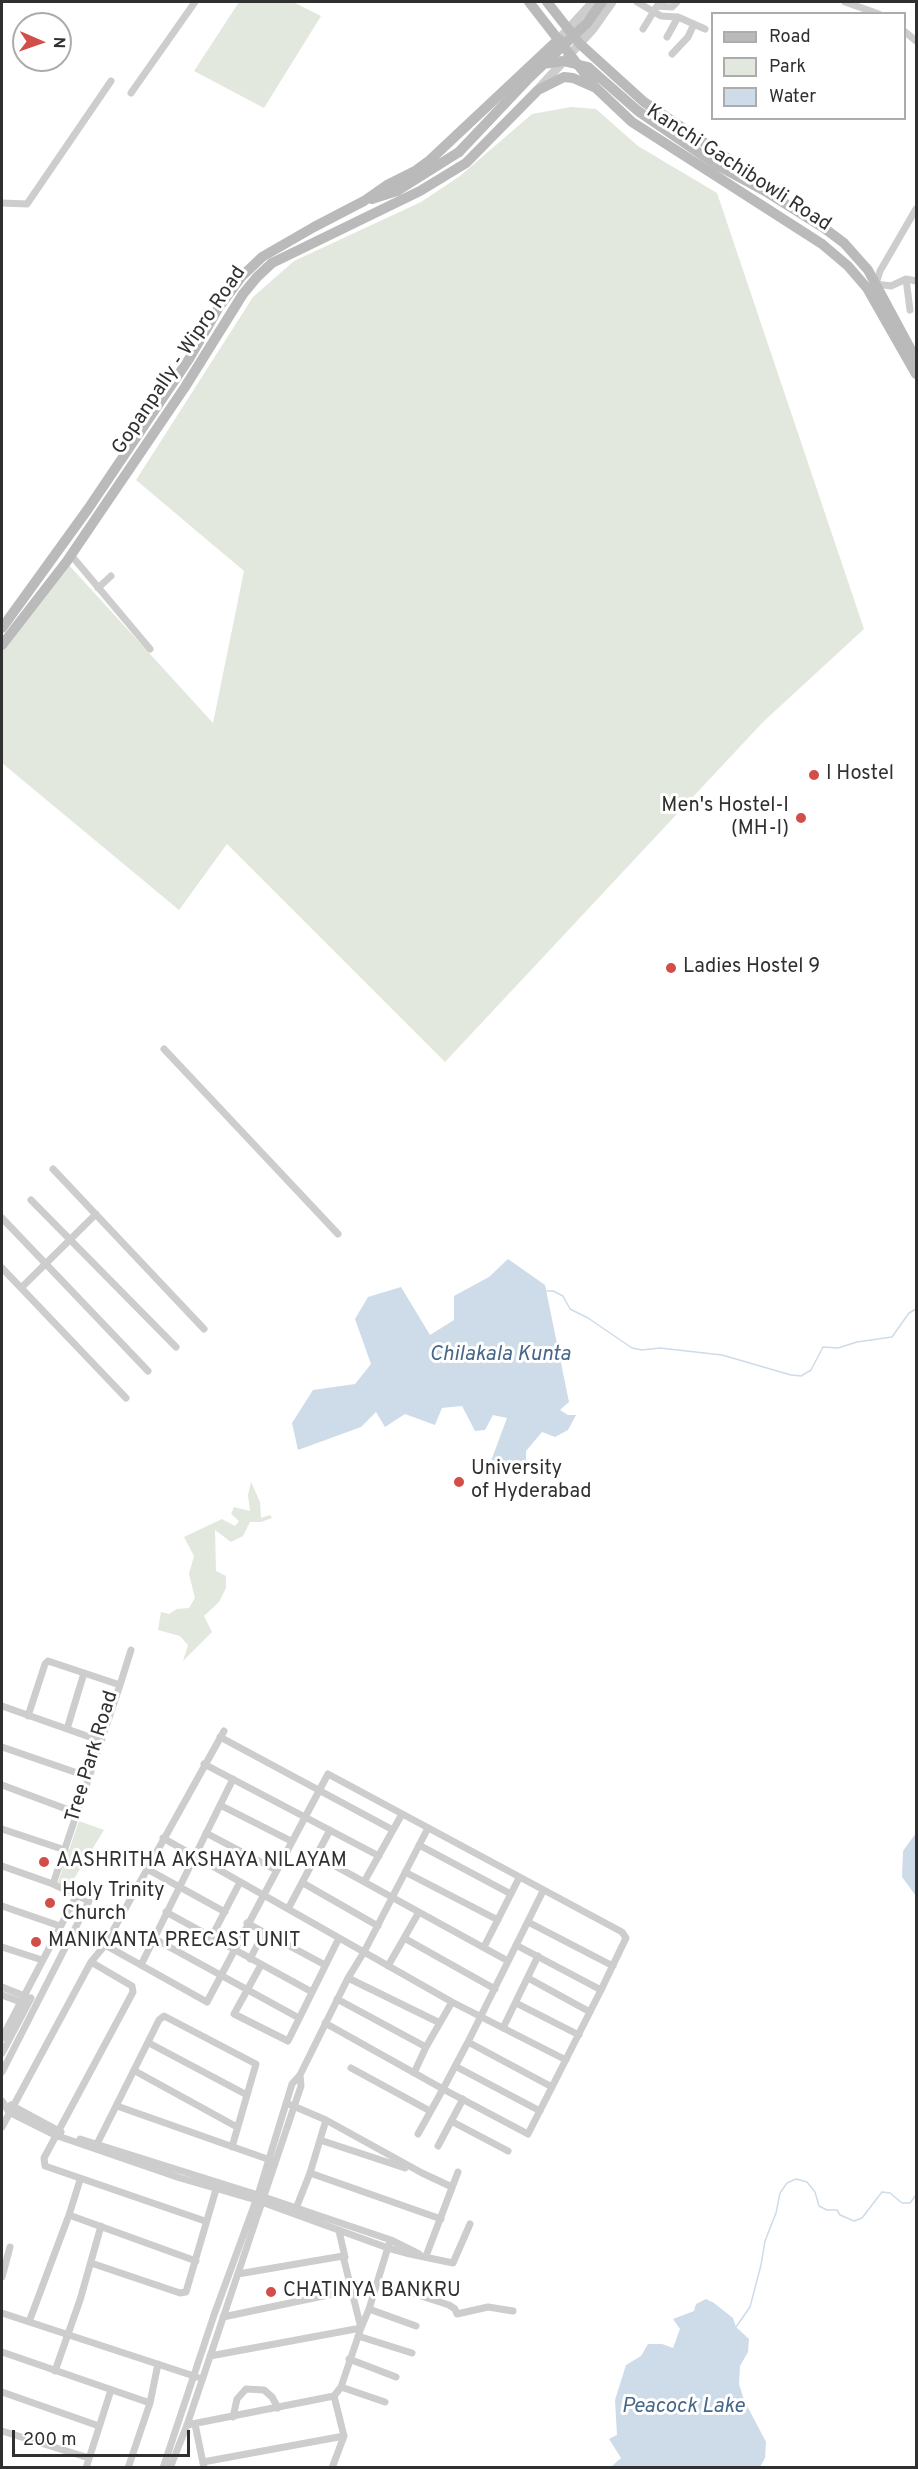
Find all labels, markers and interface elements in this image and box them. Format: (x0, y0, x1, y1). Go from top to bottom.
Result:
north arrow (12, 12, 72, 72)
legend (711, 12, 906, 120)
text: Road (769, 26, 811, 49)
text: N (48, 36, 68, 49)
text: Park (769, 56, 806, 79)
text: Water (769, 86, 816, 109)
street label: Kanchi Gachibowli Road (641, 100, 835, 238)
street label: Gopanpally - Wipro Road (108, 262, 252, 460)
place label: I Hostel (826, 763, 894, 787)
marker: I Hostel (807, 768, 821, 782)
place label: Men's Hostel-I (MH-I) (661, 795, 789, 842)
marker: Men's Hostel-I (MH-I) (794, 811, 808, 825)
place label: Ladies Hostel 9 (683, 956, 820, 980)
marker: Ladies Hostel 9 (664, 961, 678, 975)
water label: Chilakala Kunta (429, 1343, 571, 1369)
place label: University of Hyderabad (471, 1458, 591, 1505)
marker: University of Hyderabad (452, 1475, 466, 1489)
street label: Tree Park Road (62, 1688, 124, 1826)
place label: AASHRITHA AKSHAYA NILAYAM (56, 1850, 347, 1874)
marker: AASHRITHA AKSHAYA NILAYAM (37, 1855, 51, 1869)
place label: Holy Trinity Church (62, 1880, 165, 1927)
marker: Holy Trinity Church (43, 1896, 57, 1910)
place label: MANIKANTA PRECAST UNIT (48, 1930, 301, 1954)
marker: MANIKANTA PRECAST UNIT (29, 1935, 43, 1949)
place label: CHATINYA BANKRU (283, 2280, 461, 2304)
marker: CHATINYA BANKRU (264, 2285, 278, 2299)
water label: Peacock Lake (621, 2395, 745, 2421)
scale bar (15, 2418, 194, 2456)
text: 200 m (23, 2429, 76, 2452)

